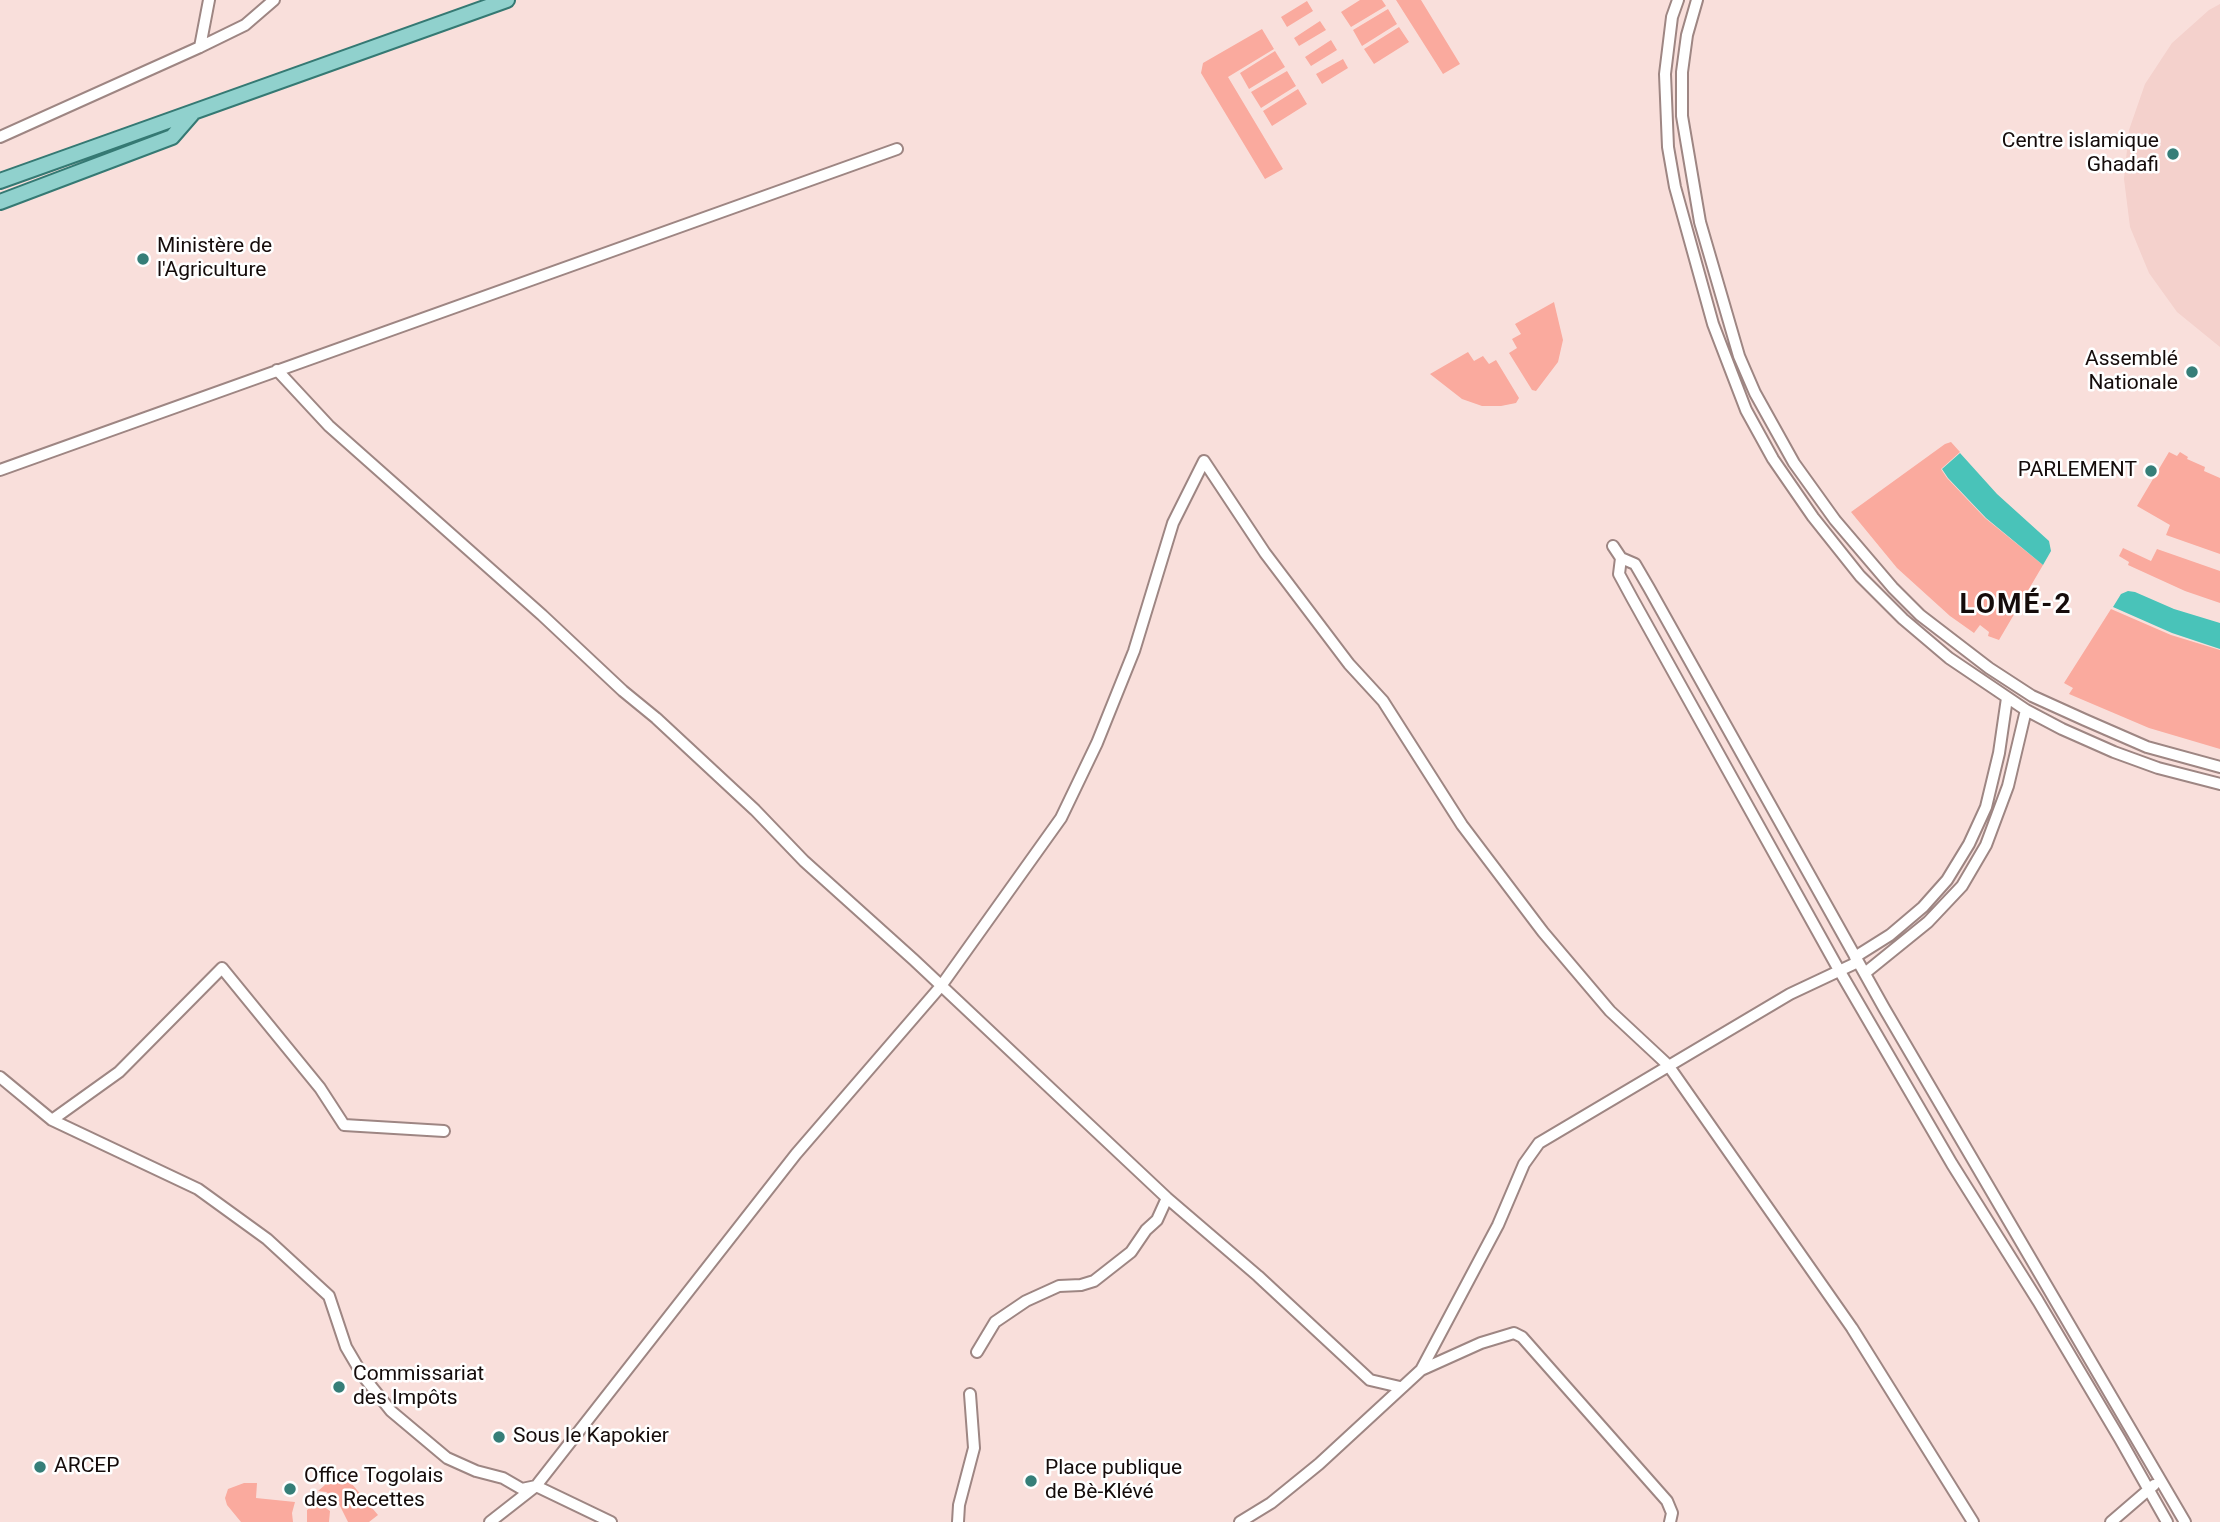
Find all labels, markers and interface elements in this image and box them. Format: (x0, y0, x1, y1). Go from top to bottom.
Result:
place label: Centre islamique Ghadafi (2002, 129, 2159, 179)
marker: Centre islamique Ghadafi (2165, 146, 2181, 162)
place label: Ministère de l'Agriculture (157, 234, 272, 284)
marker: Ministère de l'Agriculture (135, 251, 151, 267)
place label: Assemblé Nationale (2085, 347, 2178, 397)
marker: Assemblé Nationale (2184, 364, 2200, 380)
place label: PARLEMENT (2018, 458, 2137, 484)
marker: PARLEMENT (2143, 463, 2159, 479)
district label: LOMÉ-2 (1960, 589, 2072, 623)
place label: Commissariat des Impôts (353, 1362, 484, 1412)
marker: Commissariat des Impôts (331, 1379, 347, 1395)
place label: Sous le Kapokier (513, 1424, 669, 1450)
marker: Sous le Kapokier (491, 1429, 507, 1445)
place label: ARCEP (54, 1454, 119, 1480)
place label: Place publique de Bè-Klévé (1045, 1456, 1182, 1506)
marker: ARCEP (32, 1459, 48, 1475)
place label: Office Togolais des Recettes (304, 1464, 443, 1514)
marker: Place publique de Bè-Klévé (1023, 1473, 1039, 1489)
marker: Office Togolais des Recettes (282, 1481, 298, 1497)

